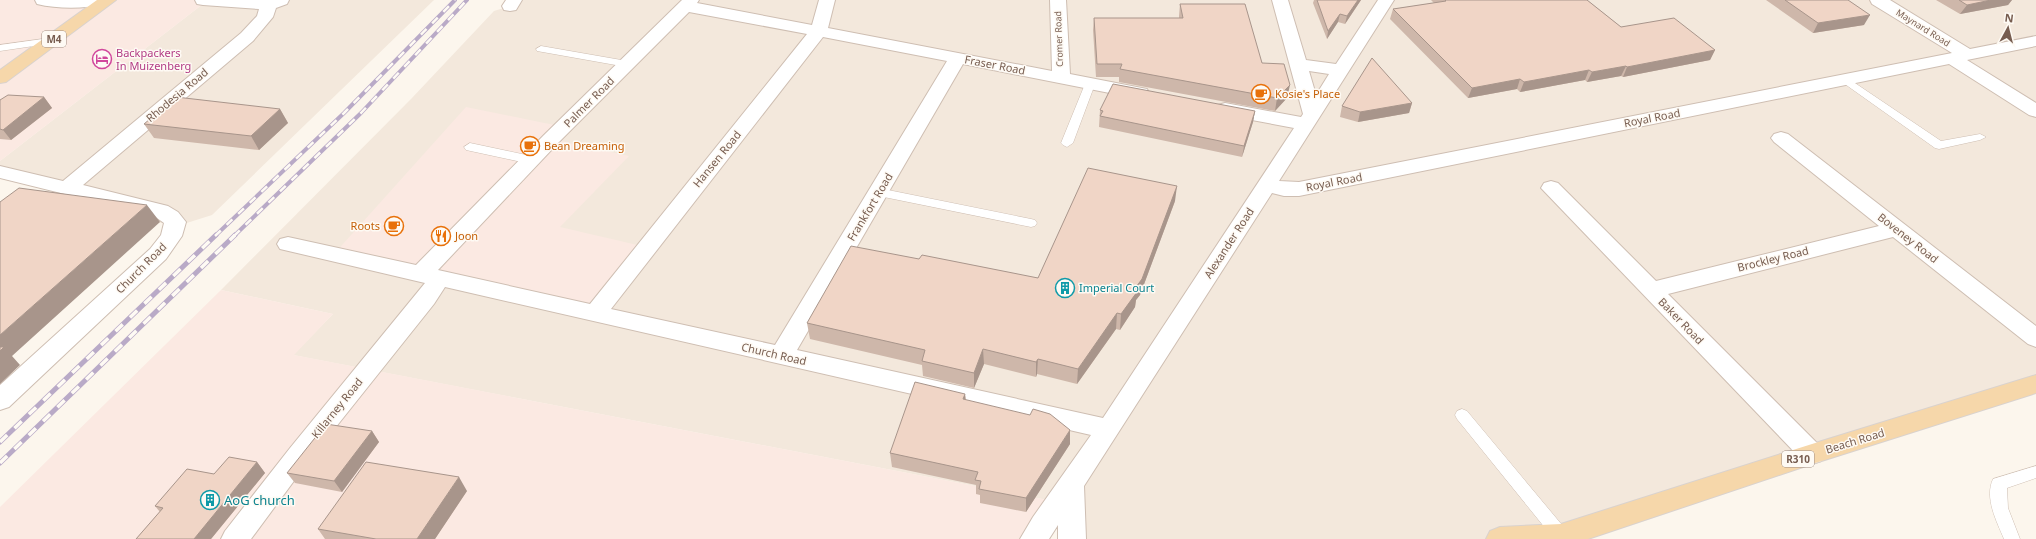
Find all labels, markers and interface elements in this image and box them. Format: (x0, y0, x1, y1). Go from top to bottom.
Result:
street label: Maynard Road (1894, 6, 1953, 49)
north arrow (1988, 8, 2028, 48)
text: N (2004, 10, 2015, 26)
street label: Cromer Road (1051, 11, 1066, 67)
road number: M4 (42, 31, 66, 47)
place label: Backpackers In Muizenberg (116, 45, 191, 73)
hotel icon: Backpackers In Muizenberg (91, 48, 113, 70)
street label: Fraser Road (963, 51, 1027, 78)
street label: Rhodesia Road (142, 64, 211, 125)
street label: Palmer Road (560, 73, 617, 130)
cafe icon: Kosie's Place (1250, 83, 1272, 105)
place label: Kosie's Place (1275, 86, 1340, 101)
street label: Royal Road (1622, 105, 1681, 130)
street label: Hansen Road (689, 127, 744, 190)
cafe icon: Bean Dreaming (519, 135, 541, 157)
place label: Bean Dreaming (544, 138, 625, 153)
street label: Royal Road (1304, 169, 1363, 194)
street label: Frankfort Road (843, 170, 896, 244)
street label: Alexander Road (1200, 204, 1257, 281)
street label: Boveney Road (1875, 209, 1942, 266)
cafe icon: Roots (383, 215, 405, 237)
place label: Roots (351, 218, 380, 233)
restaurant icon: Joon (430, 225, 452, 247)
place label: Joon (454, 228, 478, 243)
street label: Church Road (112, 239, 169, 296)
street label: Brockley Road (1736, 242, 1810, 275)
building icon: Imperial Court (1054, 277, 1076, 299)
place label: Imperial Court (1079, 280, 1154, 295)
street label: Baker Road (1655, 294, 1707, 347)
street label: Church Road (740, 339, 808, 368)
street label: Killarney Road (308, 374, 366, 441)
street label: Beach Road (1824, 424, 1886, 457)
road number: R310 (1782, 451, 1814, 467)
building icon: AoG church (199, 489, 221, 511)
place label: AoG church (224, 491, 295, 509)

